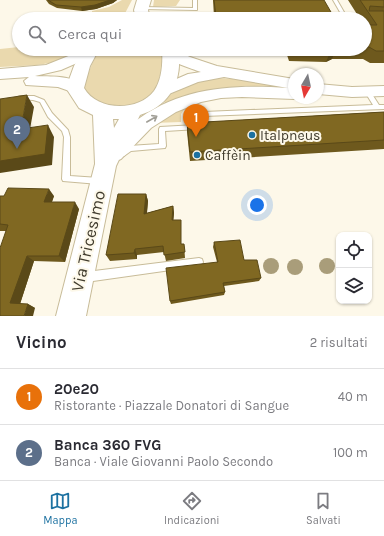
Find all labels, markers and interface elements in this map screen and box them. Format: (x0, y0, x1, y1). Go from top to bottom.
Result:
search box (12, 12, 372, 56)
icon: search (26, 23, 48, 45)
text: Cerca qui (58, 25, 122, 43)
north arrow (288, 68, 324, 104)
pin: 1 (183, 104, 209, 137)
one-way arrow (146, 114, 158, 122)
pin: 2 (4, 116, 30, 149)
place label: Italpneus (260, 127, 320, 144)
marker: Italpneus (247, 130, 257, 140)
place label: Caffèin (205, 147, 251, 164)
marker: Caffèin (192, 150, 202, 160)
street label: Via Tricesimo (67, 188, 109, 294)
your location (247, 195, 267, 215)
map controls (336, 232, 372, 304)
button: locate (336, 232, 372, 268)
button: layers (336, 268, 372, 304)
text: Vicino (16, 332, 67, 352)
text: 2 risultati (310, 335, 368, 350)
text: 20e20 (54, 380, 99, 398)
text: 1 (27, 389, 31, 404)
text: 40 m (338, 389, 368, 404)
text: Ristorante · Piazzale Donatori di Sangue (54, 398, 289, 413)
text: Banca 360 FVG (54, 436, 161, 454)
text: 2 (25, 445, 33, 460)
text: 100 m (333, 445, 368, 460)
text: Banca · Viale Giovanni Paolo Secondo (54, 454, 273, 469)
tab: Mappa (43, 490, 78, 527)
tab: Indicazioni (164, 490, 220, 527)
tab: Salvati (306, 490, 341, 527)

